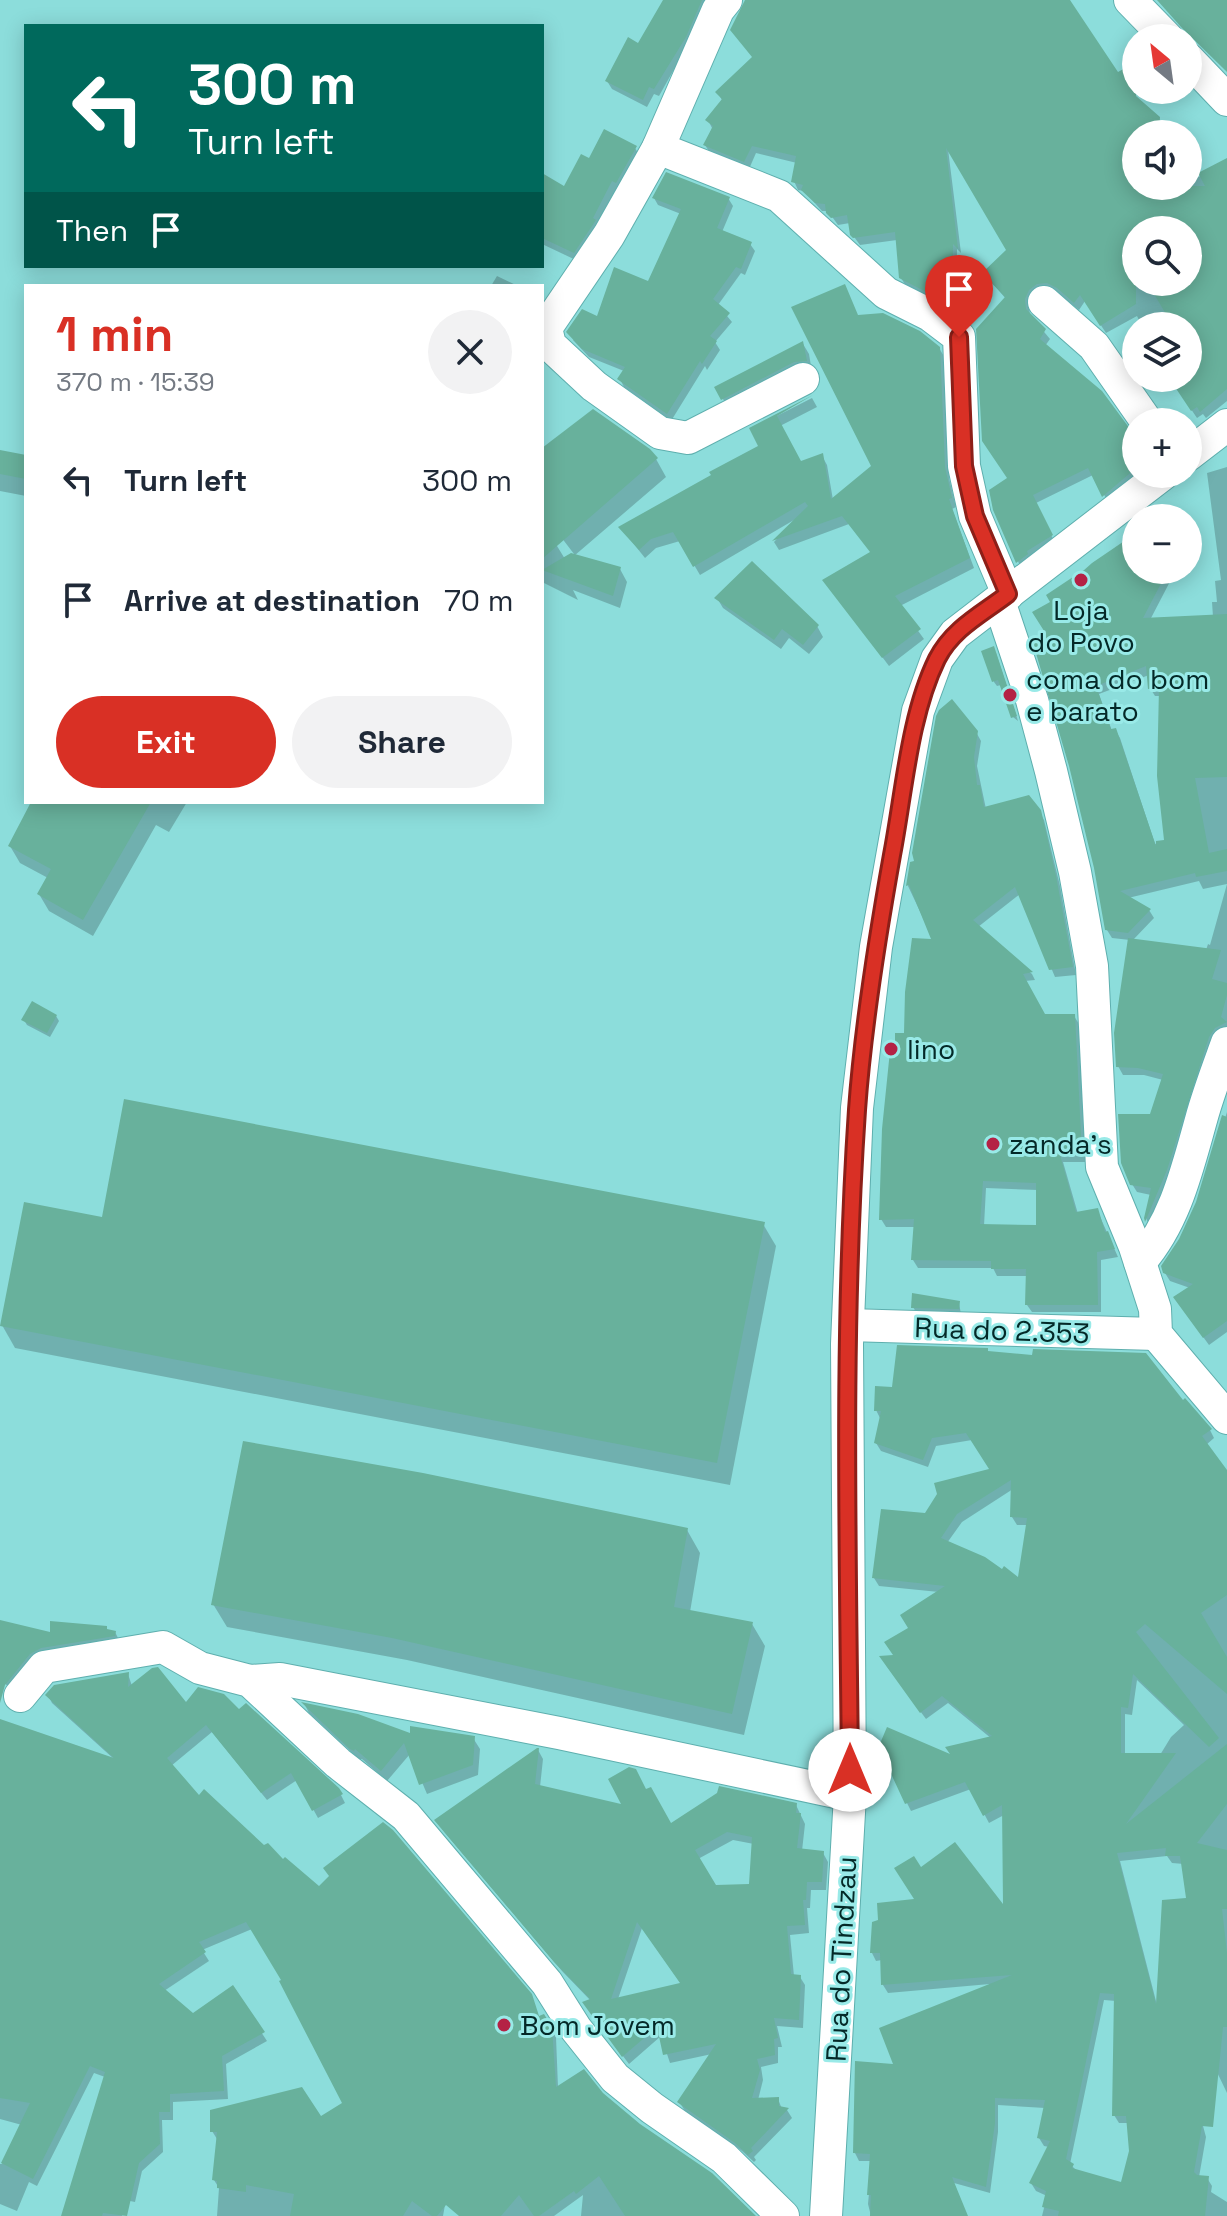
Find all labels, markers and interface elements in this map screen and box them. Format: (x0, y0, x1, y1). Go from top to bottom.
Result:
north arrow (1122, 24, 1202, 104)
map controls (1122, 24, 1202, 584)
text: 300 m (188, 49, 357, 120)
icon: left (56, 56, 160, 160)
text: Turn left (188, 119, 335, 165)
button: sound (1122, 120, 1202, 200)
icon: arrive (144, 208, 188, 252)
text: Then (56, 211, 128, 250)
button: search (1122, 216, 1202, 296)
pin (925, 255, 993, 337)
icon: arrive (937, 267, 981, 311)
text: 1 min (56, 304, 173, 365)
button: close (428, 310, 512, 394)
button: layers (1122, 312, 1202, 392)
text: 370 m · 15:39 (56, 365, 215, 399)
button: + (1122, 408, 1202, 488)
icon: left (56, 458, 100, 502)
text: Turn left (124, 461, 247, 500)
text: 300 m (422, 461, 512, 500)
button: − (1122, 504, 1202, 584)
marker: Loja do Povo (1072, 571, 1090, 589)
icon: arrive (56, 578, 100, 622)
text: Arrive at destination (124, 581, 420, 620)
text: 70 m (444, 581, 513, 620)
place label: Loja do Povo (1027, 592, 1135, 660)
place label: coma do bom e barato (1026, 661, 1209, 729)
marker: coma do bom e barato (1001, 686, 1019, 704)
button: Exit (56, 696, 276, 788)
button: Share (292, 696, 512, 788)
place label: lino (907, 1031, 955, 1067)
marker: lino (882, 1040, 900, 1058)
place label: zanda's (1009, 1126, 1112, 1162)
marker: zanda's (984, 1135, 1002, 1153)
street label: Rua do 2.353 (914, 1309, 1090, 1351)
position arrow (808, 1728, 892, 1812)
street label: Rua do Tindzau (818, 1855, 864, 2063)
place label: Bom Jovem (520, 2007, 675, 2043)
marker: Bom Jovem (495, 2016, 513, 2034)

